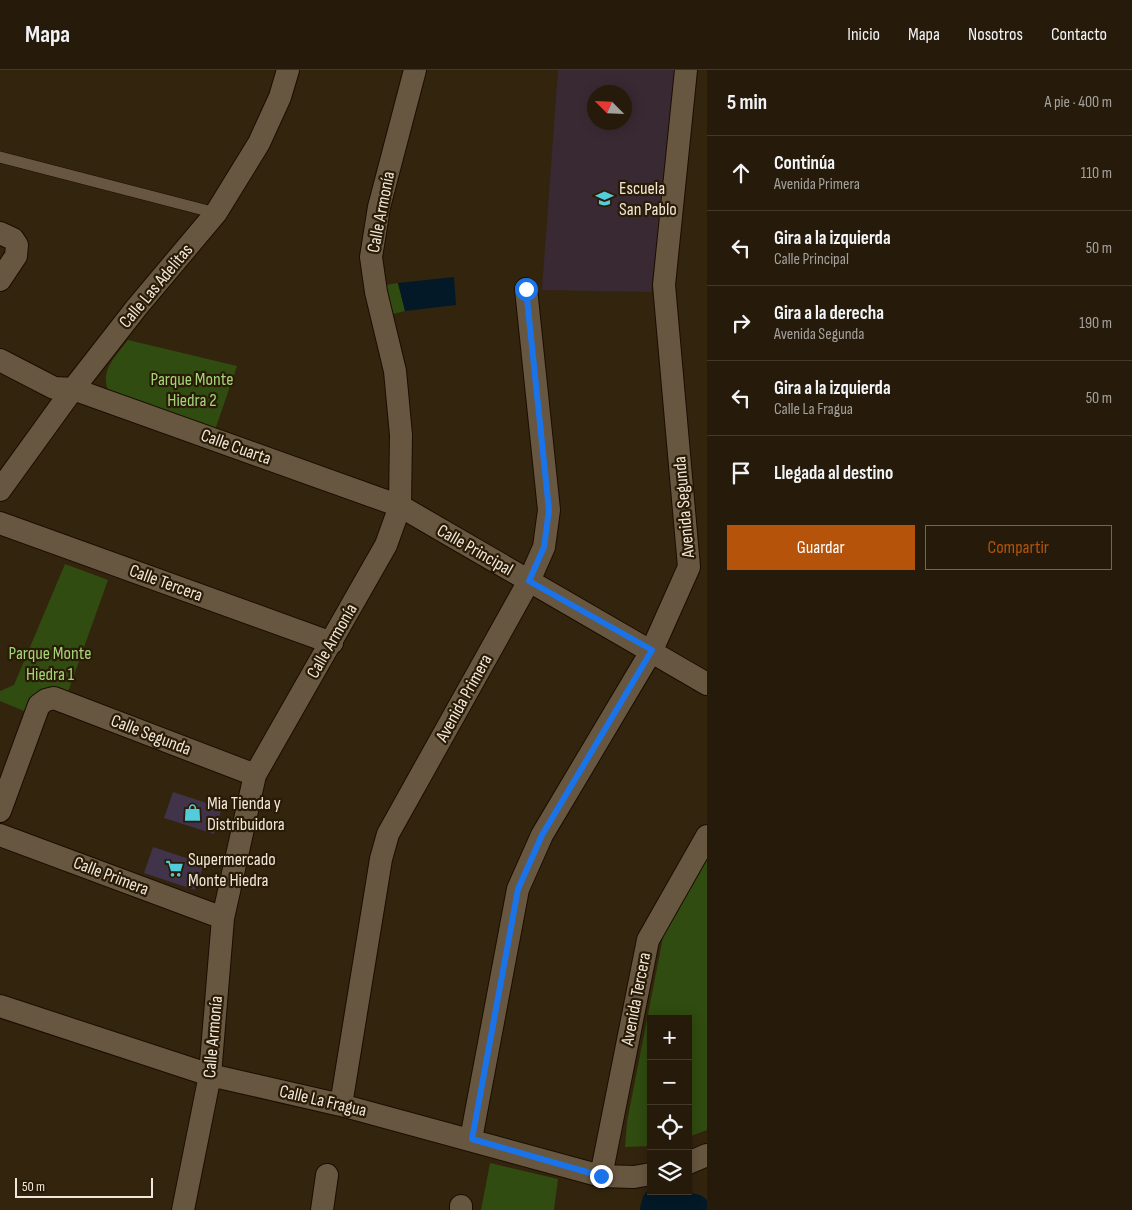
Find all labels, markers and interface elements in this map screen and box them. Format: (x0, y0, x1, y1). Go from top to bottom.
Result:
text: Mapa (25, 20, 70, 49)
text: Inicio (847, 24, 880, 45)
text: Mapa (908, 24, 940, 45)
text: Nosotros (968, 24, 1023, 45)
text: Contacto (1051, 24, 1107, 45)
north arrow (587, 85, 632, 130)
text: 5 min (727, 90, 767, 115)
text: A pie · 400 m (1045, 93, 1112, 112)
text: Continúa (774, 152, 835, 175)
icon: ahead (727, 159, 755, 187)
text: 110 m (1081, 164, 1112, 183)
street label: Calle Armonía (363, 170, 399, 254)
text: Avenida Primera (774, 175, 860, 194)
place label: Escuela San Pablo (619, 178, 677, 220)
school or university icon: Escuela San Pablo (595, 188, 615, 208)
text: Gira a la izquierda (774, 227, 891, 250)
icon: left (727, 234, 755, 262)
text: 50 m (1086, 239, 1112, 258)
street label: Calle Las Adelitas (115, 240, 197, 332)
text: Calle Principal (774, 250, 849, 269)
route start (515, 278, 538, 301)
text: Gira a la derecha (774, 302, 884, 325)
icon: right (727, 309, 755, 337)
text: 190 m (1079, 314, 1112, 333)
text: Avenida Segunda (774, 325, 864, 344)
park label: Parque Monte Hiedra 2 (151, 369, 233, 411)
text: Gira a la izquierda (774, 377, 891, 400)
icon: left (727, 384, 755, 412)
text: 50 m (1086, 389, 1112, 408)
text: Calle La Fragua (774, 400, 853, 419)
street label: Calle Cuarta (198, 425, 274, 469)
street label: Avenida Segunda (669, 455, 699, 560)
icon: arrive (727, 459, 755, 487)
text: Llegada al destino (774, 462, 893, 485)
street label: Calle Principal (433, 520, 517, 580)
button: Guardar (727, 525, 915, 570)
button: Compartir (925, 525, 1112, 570)
street label: Calle Tercera (126, 560, 206, 606)
street label: Calle Armonía (302, 600, 362, 682)
park label: Parque Monte Hiedra 1 (9, 643, 91, 685)
street label: Avenida Primera (431, 651, 497, 746)
street label: Calle Segunda (108, 710, 194, 760)
place label: Mia Tienda y Distribuidora (207, 793, 285, 835)
shop icon: Mia Tienda y Distribuidora (183, 803, 203, 823)
place label: Supermercado Monte Hiedra (188, 849, 276, 891)
street label: Calle Primera (70, 852, 152, 900)
supermarket icon: Supermercado Monte Hiedra (164, 859, 184, 879)
street label: Avenida Tercera (617, 951, 655, 1048)
street label: Calle Armonía (199, 995, 227, 1079)
map controls (647, 1015, 692, 1195)
button: + (647, 1015, 692, 1060)
button: − (647, 1060, 692, 1105)
street label: Calle La Fragua (277, 1081, 369, 1121)
button: locate (647, 1105, 692, 1150)
button: layers (647, 1150, 692, 1195)
route end (590, 1165, 613, 1188)
scale bar (15, 1175, 152, 1198)
text: 50 m (22, 1178, 45, 1195)

